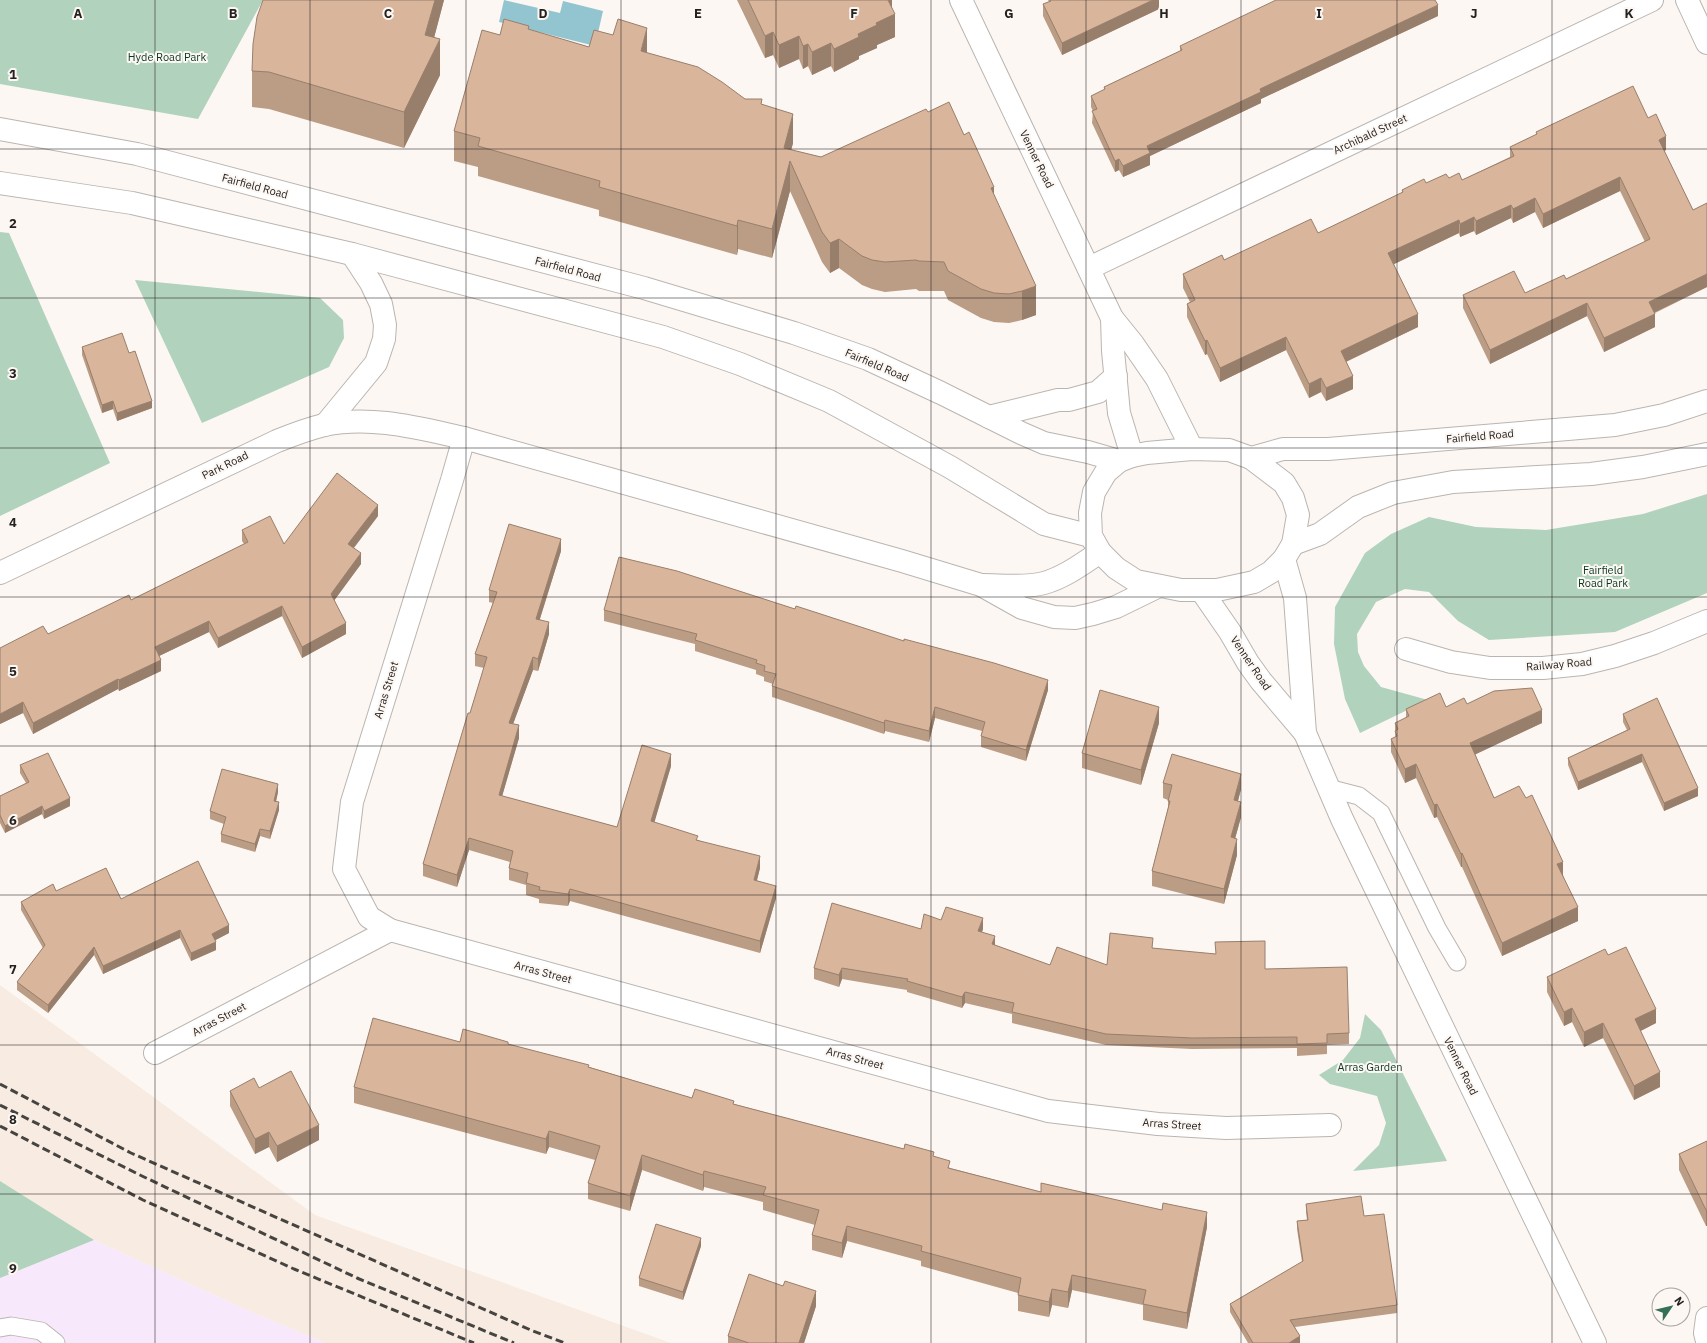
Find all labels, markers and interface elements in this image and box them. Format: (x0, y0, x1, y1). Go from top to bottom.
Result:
text: A (74, 5, 83, 22)
text: B (229, 5, 238, 22)
text: C (384, 5, 393, 22)
text: D (538, 5, 548, 22)
text: E (694, 5, 702, 22)
text: F (850, 5, 858, 22)
text: G (1004, 5, 1014, 22)
text: H (1159, 5, 1169, 22)
text: I (1316, 5, 1322, 22)
text: J (1470, 5, 1478, 22)
text: K (1624, 5, 1634, 22)
park label: Hyde Road Park (128, 50, 206, 64)
text: 1 (9, 66, 17, 83)
street label: Archibald Street (1331, 111, 1409, 157)
street label: Venner Road (1017, 128, 1057, 190)
street label: Fairfield Road (220, 170, 290, 202)
text: 2 (9, 215, 17, 232)
street label: Fairfield Road (533, 253, 603, 285)
street label: Fairfield Road (843, 345, 911, 385)
text: 3 (9, 365, 17, 382)
street label: Fairfield Road (1446, 426, 1514, 446)
street label: Park Road (199, 448, 251, 482)
text: 4 (9, 514, 17, 531)
park label: Fairfield Road Park (1578, 563, 1628, 590)
street label: Venner Road (1228, 633, 1274, 693)
street label: Railway Road (1525, 654, 1593, 674)
street label: Arras Street (371, 660, 401, 720)
text: 5 (9, 663, 17, 680)
text: 6 (9, 812, 17, 829)
street label: Arras Street (513, 958, 573, 986)
text: 7 (9, 961, 17, 978)
street label: Arras Street (190, 999, 248, 1039)
street label: Venner Road (1441, 1035, 1481, 1097)
street label: Arras Street (825, 1044, 885, 1072)
park label: Arras Garden (1337, 1060, 1403, 1074)
text: 8 (9, 1111, 17, 1128)
street label: Arras Street (1142, 1115, 1202, 1133)
text: 9 (9, 1260, 17, 1277)
north arrow (1651, 1287, 1691, 1327)
text: N (1671, 1294, 1687, 1309)

